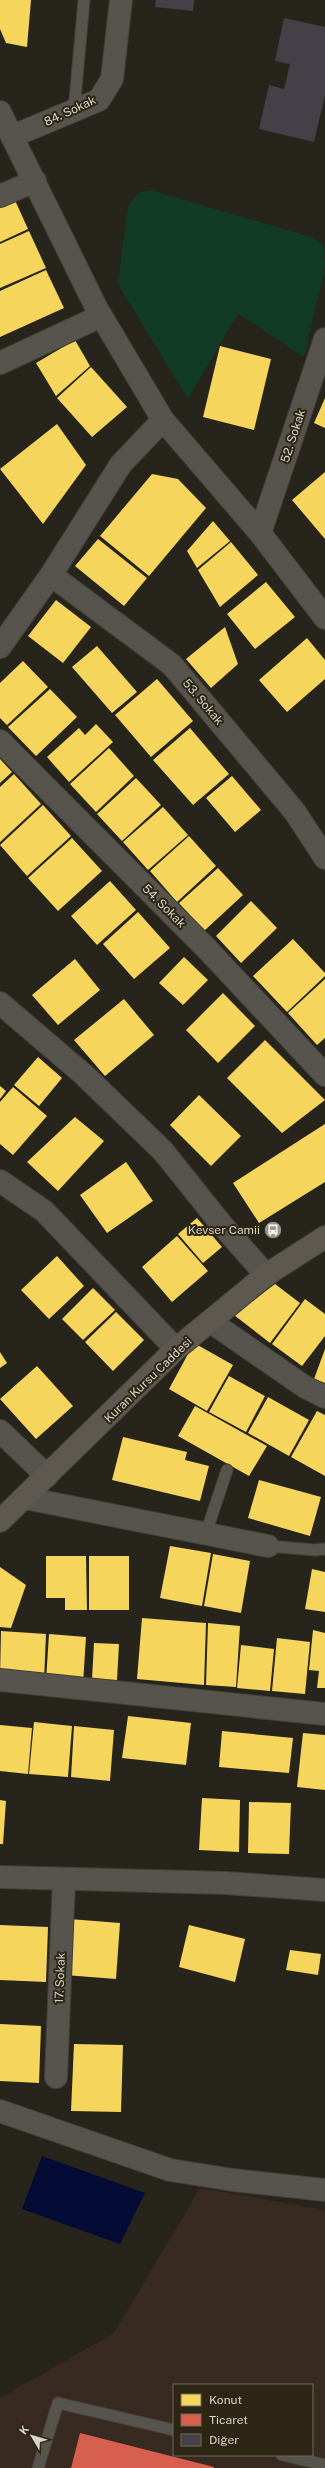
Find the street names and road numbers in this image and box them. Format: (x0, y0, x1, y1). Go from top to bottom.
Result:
street label: 84. Sokak (42, 93, 98, 129)
street label: 52. Sokak (278, 407, 308, 464)
street label: 53. Sokak (180, 676, 226, 728)
street label: 54. Sokak (139, 881, 189, 931)
street label: Kuran Kursu Caddesi (101, 1335, 195, 1425)
street label: 17. Sokak (52, 1952, 68, 2004)

